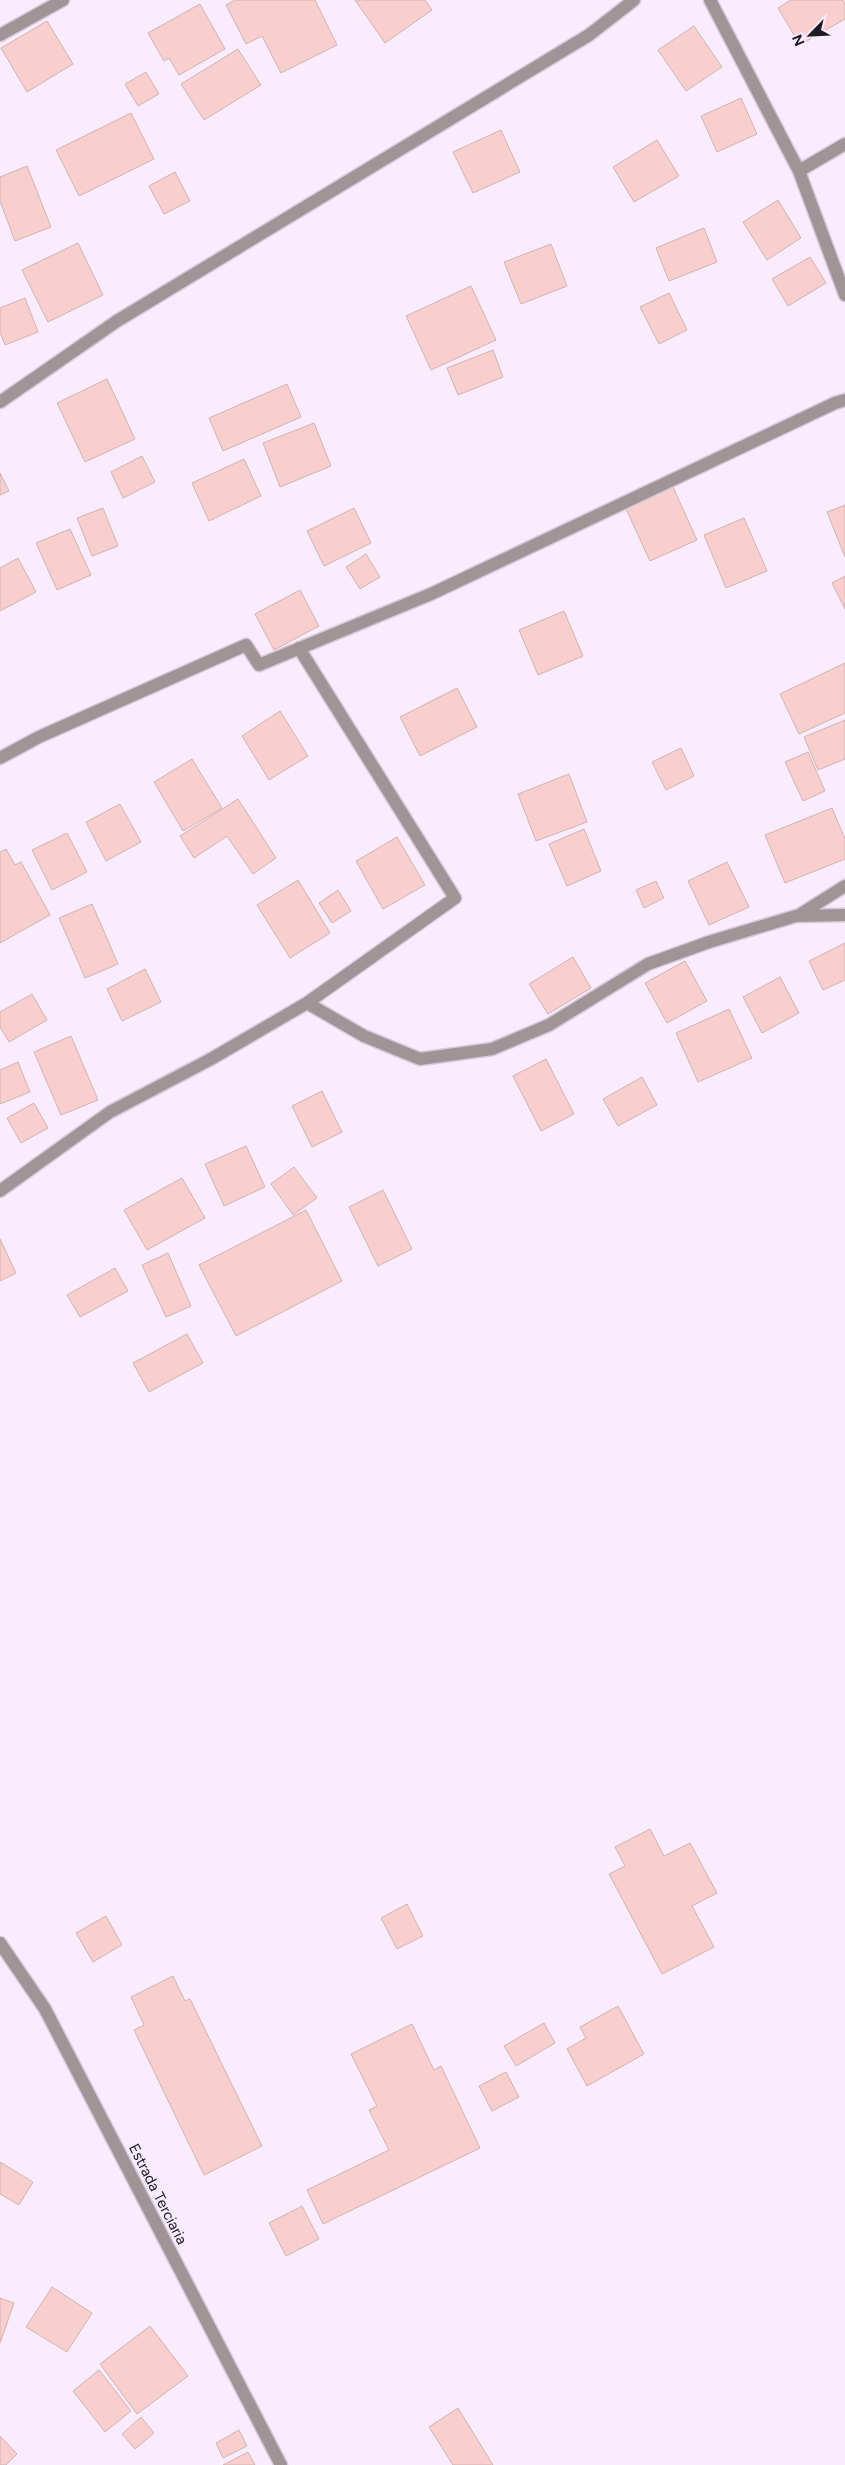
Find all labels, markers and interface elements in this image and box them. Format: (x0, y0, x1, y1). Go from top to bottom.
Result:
north arrow (785, 10, 835, 60)
text: N (789, 32, 809, 48)
street label: Estrada Terciaria (125, 2141, 191, 2247)

